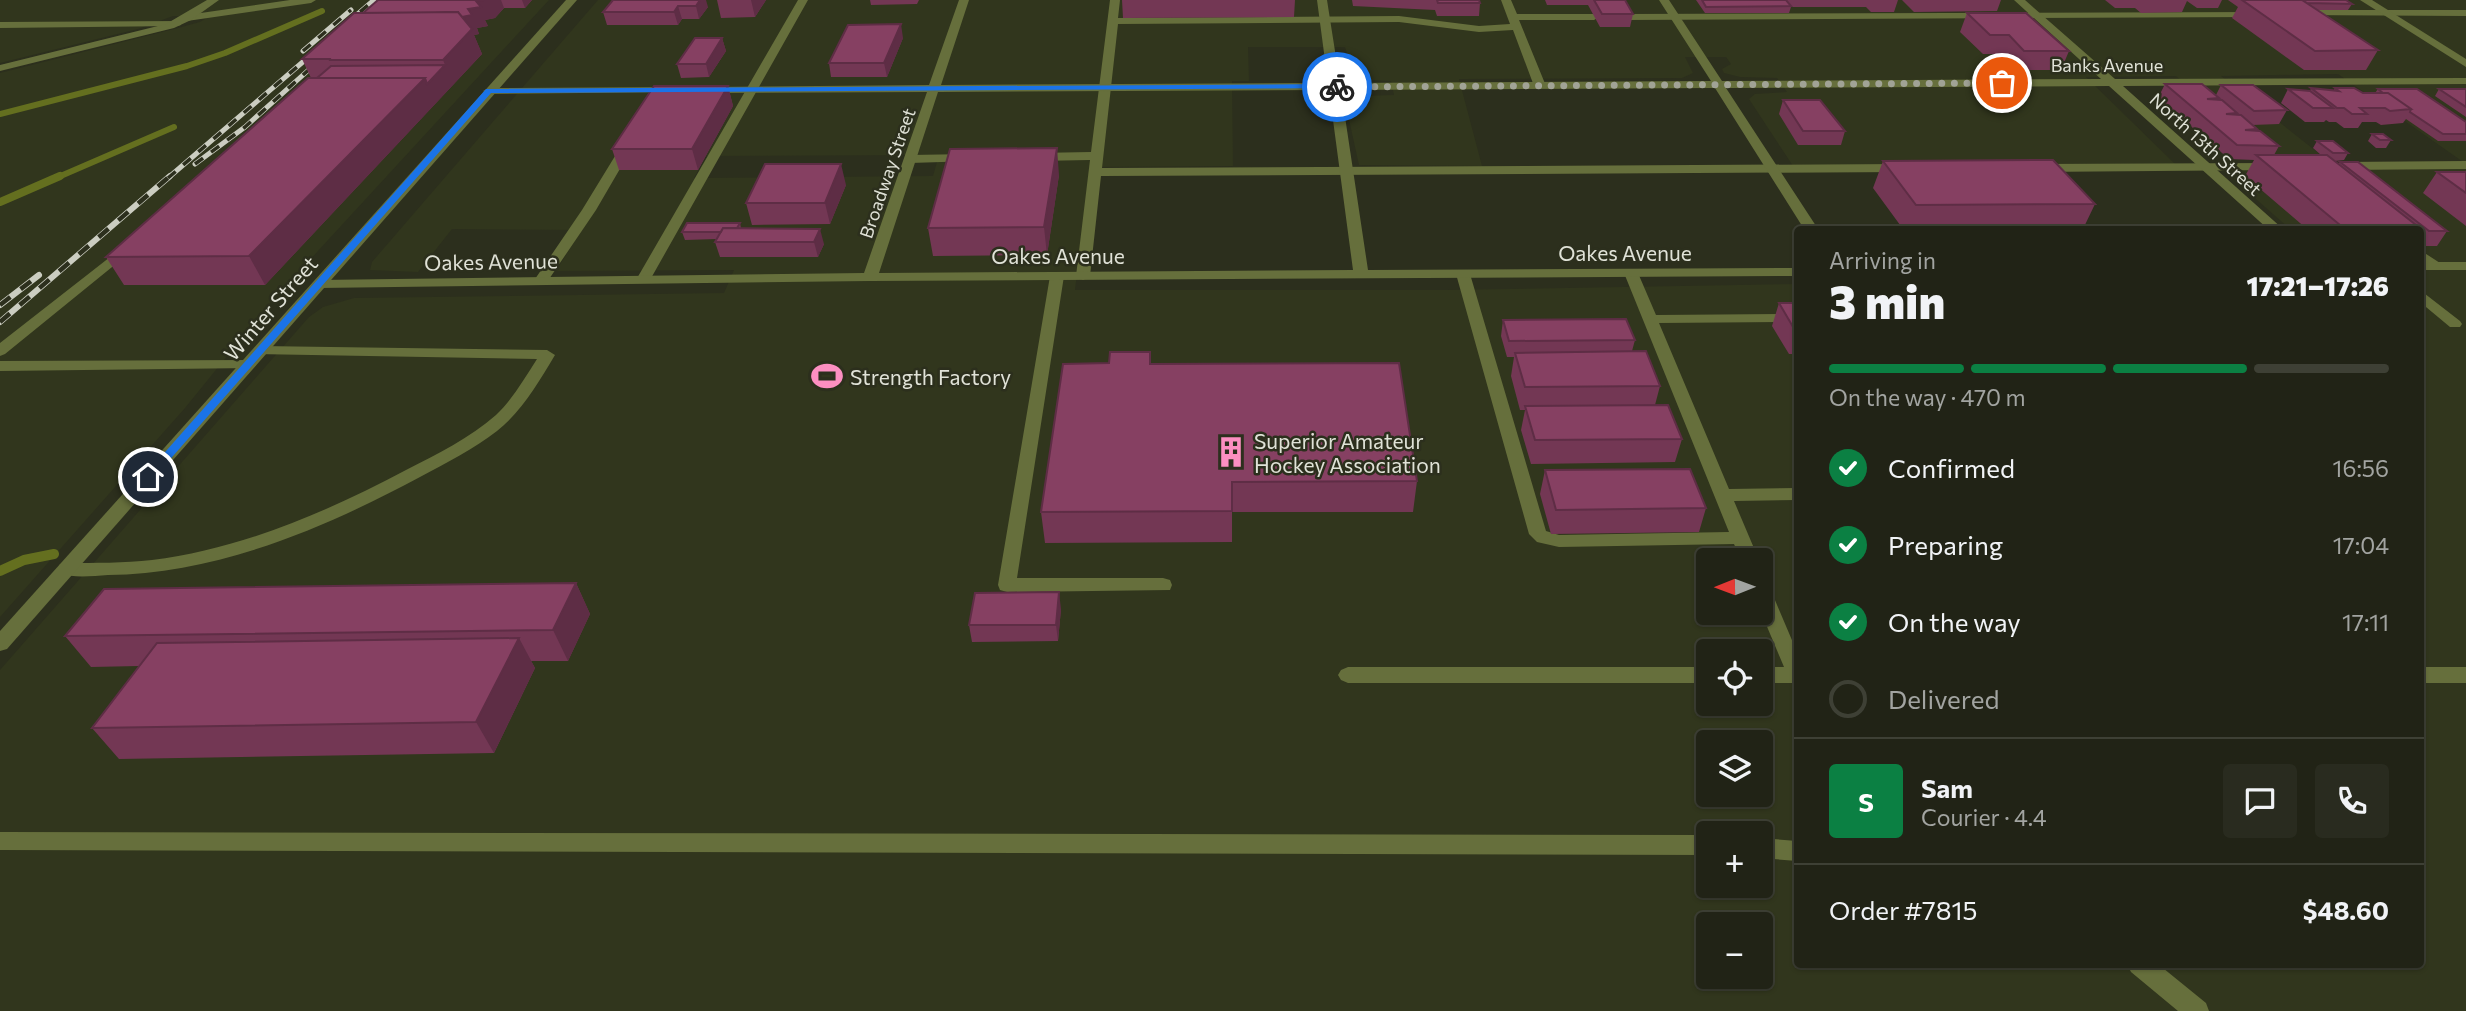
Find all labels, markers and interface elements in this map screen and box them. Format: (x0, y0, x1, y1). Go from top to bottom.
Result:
courier (1302, 52, 1372, 122)
pin (1972, 53, 2032, 113)
street label: Banks Avenue (2051, 54, 2163, 76)
icon: bag (1983, 64, 2021, 102)
icon: bike (1318, 68, 1356, 106)
street label: North 13th Street (2146, 88, 2266, 200)
street label: Broadway Street (854, 105, 920, 241)
street label: Oakes Avenue (1558, 240, 1692, 265)
street label: Oakes Avenue (991, 243, 1125, 268)
text: Arriving in (1829, 246, 1936, 274)
street label: Oakes Avenue (424, 247, 558, 275)
street label: Winter Street (218, 251, 322, 365)
text: 17:21–17:26 (2247, 270, 2389, 301)
text: 3 min (1829, 272, 1945, 328)
sports icon: Strength Factory (810, 359, 844, 393)
place label: Strength Factory (850, 364, 1011, 389)
text: On the way · 470 m (1829, 383, 2026, 411)
place label: Superior Amateur Hockey Association (1254, 428, 1441, 477)
building icon: Superior Amateur Hockey Association (1214, 435, 1248, 469)
pin (118, 447, 178, 507)
icon: check (1829, 449, 1867, 487)
text: Confirmed (1888, 452, 2015, 483)
text: 16:56 (2333, 454, 2389, 482)
icon: home (129, 458, 167, 496)
icon: check (1829, 526, 1867, 564)
text: Preparing (1888, 529, 2003, 560)
text: 17:04 (2333, 531, 2389, 559)
north arrow (1696, 548, 1773, 625)
map controls (1696, 548, 1773, 989)
icon: check (1829, 603, 1867, 641)
text: On the way (1888, 606, 2021, 637)
text: 17:11 (2342, 608, 2389, 636)
button: locate (1696, 639, 1773, 716)
text: Delivered (1888, 683, 1999, 714)
button: layers (1696, 730, 1773, 807)
button: chat (2223, 764, 2297, 838)
button: phone (2315, 764, 2389, 838)
text: Sam (1921, 772, 1973, 803)
text: S (1858, 786, 1874, 817)
text: Courier · 4.4 (1921, 803, 2047, 831)
button: + (1696, 821, 1773, 898)
text: Order #7815 (1829, 894, 1978, 925)
text: $48.60 (2303, 894, 2389, 925)
button: − (1696, 912, 1773, 989)

